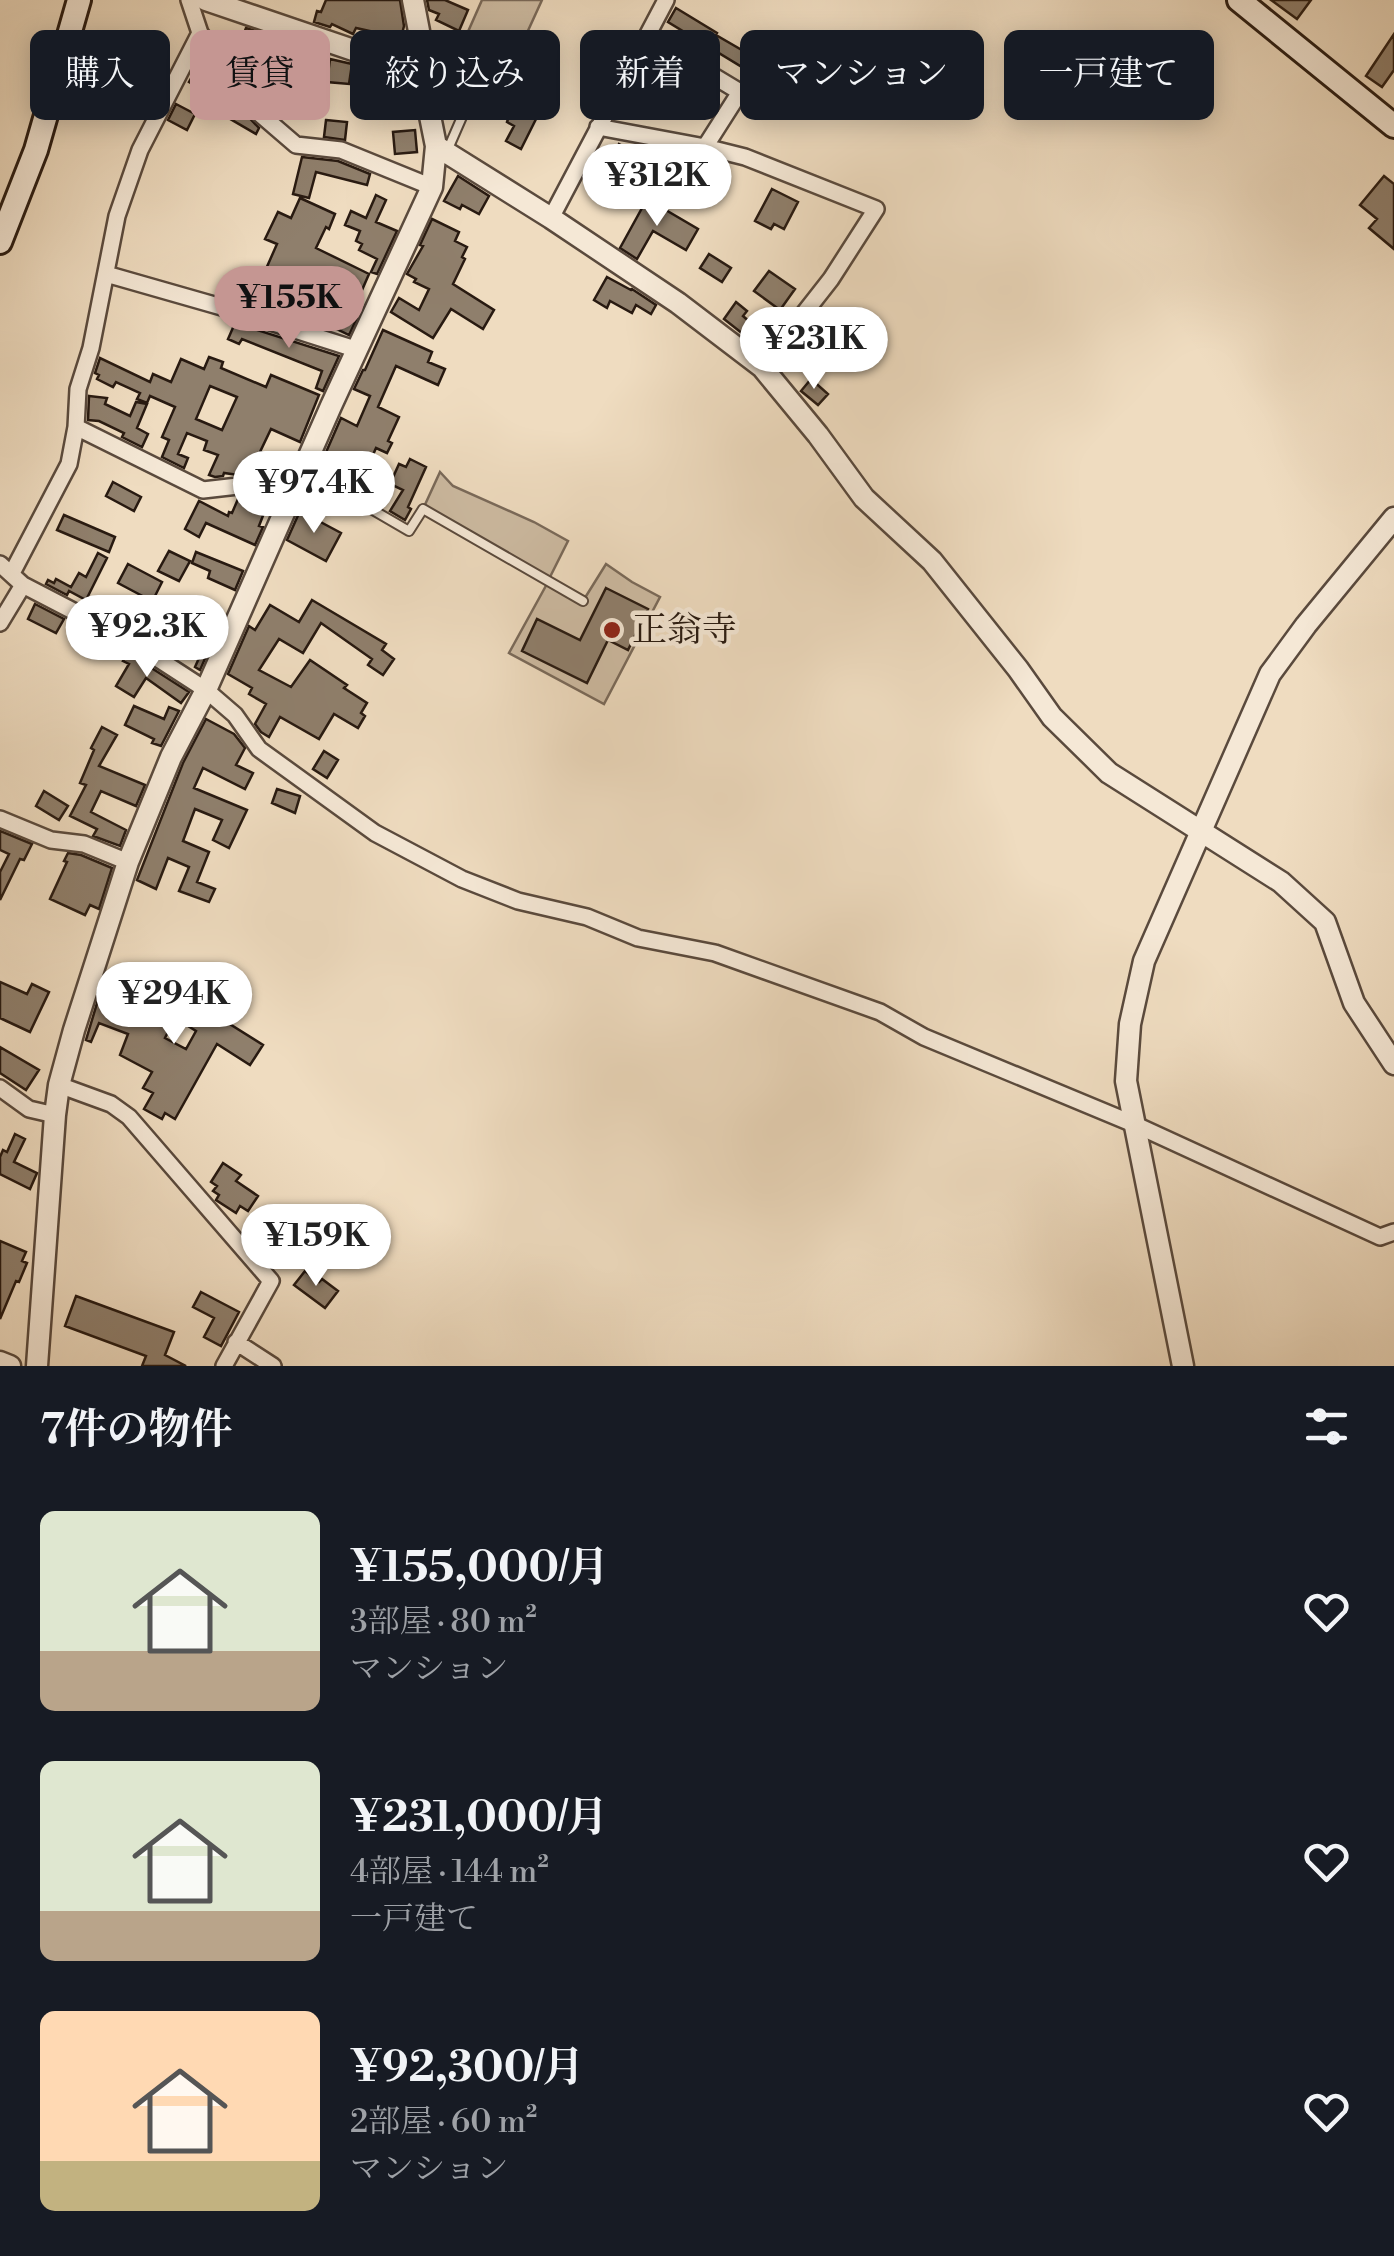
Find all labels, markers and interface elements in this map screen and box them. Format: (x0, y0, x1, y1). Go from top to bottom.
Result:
chip: 購入 (30, 30, 170, 120)
chip: 賃貸 (190, 30, 330, 120)
chip: 絞り込み (350, 30, 560, 120)
chip: 新着 (580, 30, 720, 120)
chip: マンション (740, 30, 984, 120)
chip: 一戸建て (1004, 30, 1214, 120)
pin: ¥312K (587, 144, 727, 229)
text: ¥312K (605, 156, 709, 196)
pin: ¥155K (219, 266, 359, 351)
text: ¥155K (236, 278, 342, 318)
pin: ¥231K (744, 307, 884, 392)
text: ¥231K (762, 319, 866, 359)
pin: ¥97.4K (233, 451, 395, 536)
text: ¥97.4K (255, 463, 373, 503)
pin: ¥92.3K (66, 595, 228, 680)
text: ¥92.3K (88, 607, 206, 647)
place label: 正翁寺 (632, 609, 737, 652)
marker: 正翁寺 (601, 619, 623, 641)
pin: ¥294K (104, 962, 244, 1047)
text: ¥294K (118, 974, 230, 1014)
pin: ¥159K (246, 1204, 386, 1289)
text: ¥159K (263, 1216, 369, 1256)
icon: filters (1299, 1399, 1354, 1454)
text: 7件の物件 (40, 1404, 233, 1457)
text: ¥155,000/月 (350, 1542, 609, 1595)
icon: home (120, 1551, 240, 1671)
icon: heart (1299, 1584, 1354, 1639)
text: 3部屋 · 80 m² (350, 1602, 537, 1642)
text: マンション (350, 1649, 509, 1689)
text: ¥231,000/月 (350, 1792, 608, 1845)
icon: home (120, 1801, 240, 1921)
icon: heart (1299, 1834, 1354, 1889)
text: 4部屋 · 144 m² (350, 1852, 549, 1892)
text: 一戸建て (350, 1899, 478, 1939)
text: ¥92,300/月 (350, 2042, 584, 2095)
icon: home (120, 2051, 240, 2171)
icon: heart (1299, 2084, 1354, 2139)
text: 2部屋 · 60 m² (350, 2102, 537, 2142)
text: マンション (350, 2149, 509, 2189)

